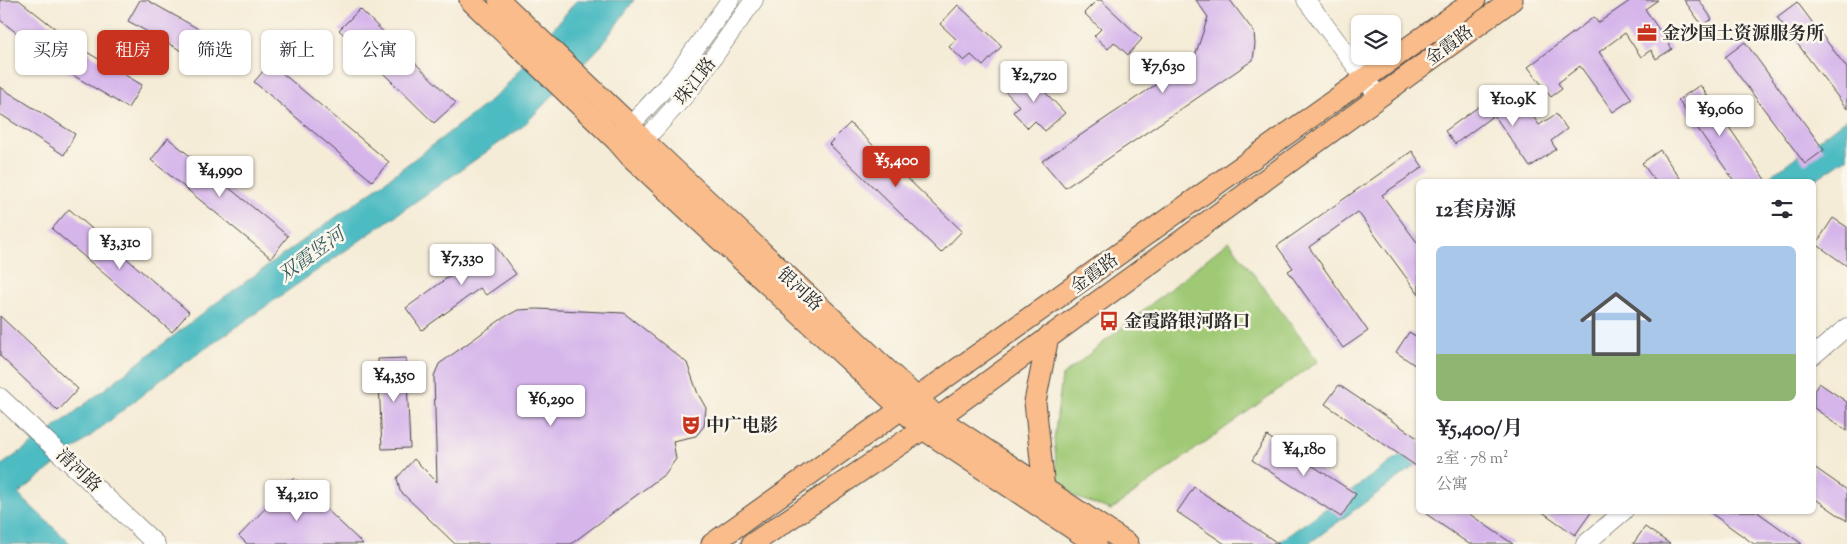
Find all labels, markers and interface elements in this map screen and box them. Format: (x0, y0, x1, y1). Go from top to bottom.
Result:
map controls (1351, 15, 1401, 65)
button: layers (1351, 15, 1401, 65)
street label: 金霞路 (1421, 20, 1480, 73)
office icon: 金沙国土资源服务所 (1636, 22, 1658, 44)
place label: 金沙国土资源服务所 (1662, 22, 1825, 48)
chip: 买房 (15, 30, 87, 75)
chip: 租房 (97, 30, 169, 75)
chip: 筛选 (179, 30, 251, 75)
chip: 新上 (261, 30, 333, 75)
chip: 公寓 (343, 30, 415, 75)
pin: ¥7,630 (1122, 52, 1204, 94)
street label: 珠江路 (670, 53, 723, 112)
text: ¥7,630 (1141, 56, 1185, 79)
pin: ¥2,720 (993, 61, 1075, 103)
text: ¥2,720 (1011, 65, 1057, 88)
pin: ¥10.9K (1472, 84, 1554, 127)
text: ¥10.9K (1490, 89, 1536, 112)
pin: ¥9,060 (1679, 94, 1761, 137)
text: ¥9,060 (1697, 99, 1743, 122)
pin: ¥5,400 (855, 146, 937, 188)
text: ¥5,400 (874, 150, 918, 173)
pin: ¥4,990 (179, 156, 261, 198)
text: ¥4,990 (197, 160, 243, 183)
icon: filters (1768, 195, 1796, 223)
text: 12套房源 (1436, 196, 1516, 226)
water label: 双霞竖河 (274, 221, 354, 289)
pin: ¥3,310 (79, 228, 161, 270)
text: ¥3,310 (100, 232, 140, 255)
pin: ¥7,330 (421, 244, 503, 286)
text: ¥7,330 (441, 248, 483, 271)
street label: 金霞路 (1066, 248, 1125, 301)
street label: 银河路 (770, 263, 827, 318)
icon: home (1571, 279, 1661, 369)
bus stop icon: 金霞路银河路口 (1098, 310, 1120, 332)
place label: 金霞路银河路口 (1124, 310, 1250, 336)
pin: ¥4,350 (353, 360, 435, 403)
text: ¥4,350 (373, 365, 415, 388)
pin: ¥6,290 (510, 384, 592, 427)
text: ¥6,290 (528, 389, 574, 412)
theatre icon: 中广电影 (680, 414, 702, 436)
place label: 中广电影 (706, 414, 778, 440)
text: ¥5,400/月 (1436, 415, 1523, 445)
pin: ¥4,180 (1263, 434, 1345, 477)
text: ¥4,180 (1282, 439, 1326, 462)
street label: 清河路 (49, 444, 106, 499)
text: 2室 · 78 m² (1436, 448, 1508, 471)
text: 公寓 (1436, 474, 1468, 497)
pin: ¥4,210 (256, 480, 338, 522)
text: ¥4,210 (276, 484, 318, 507)

